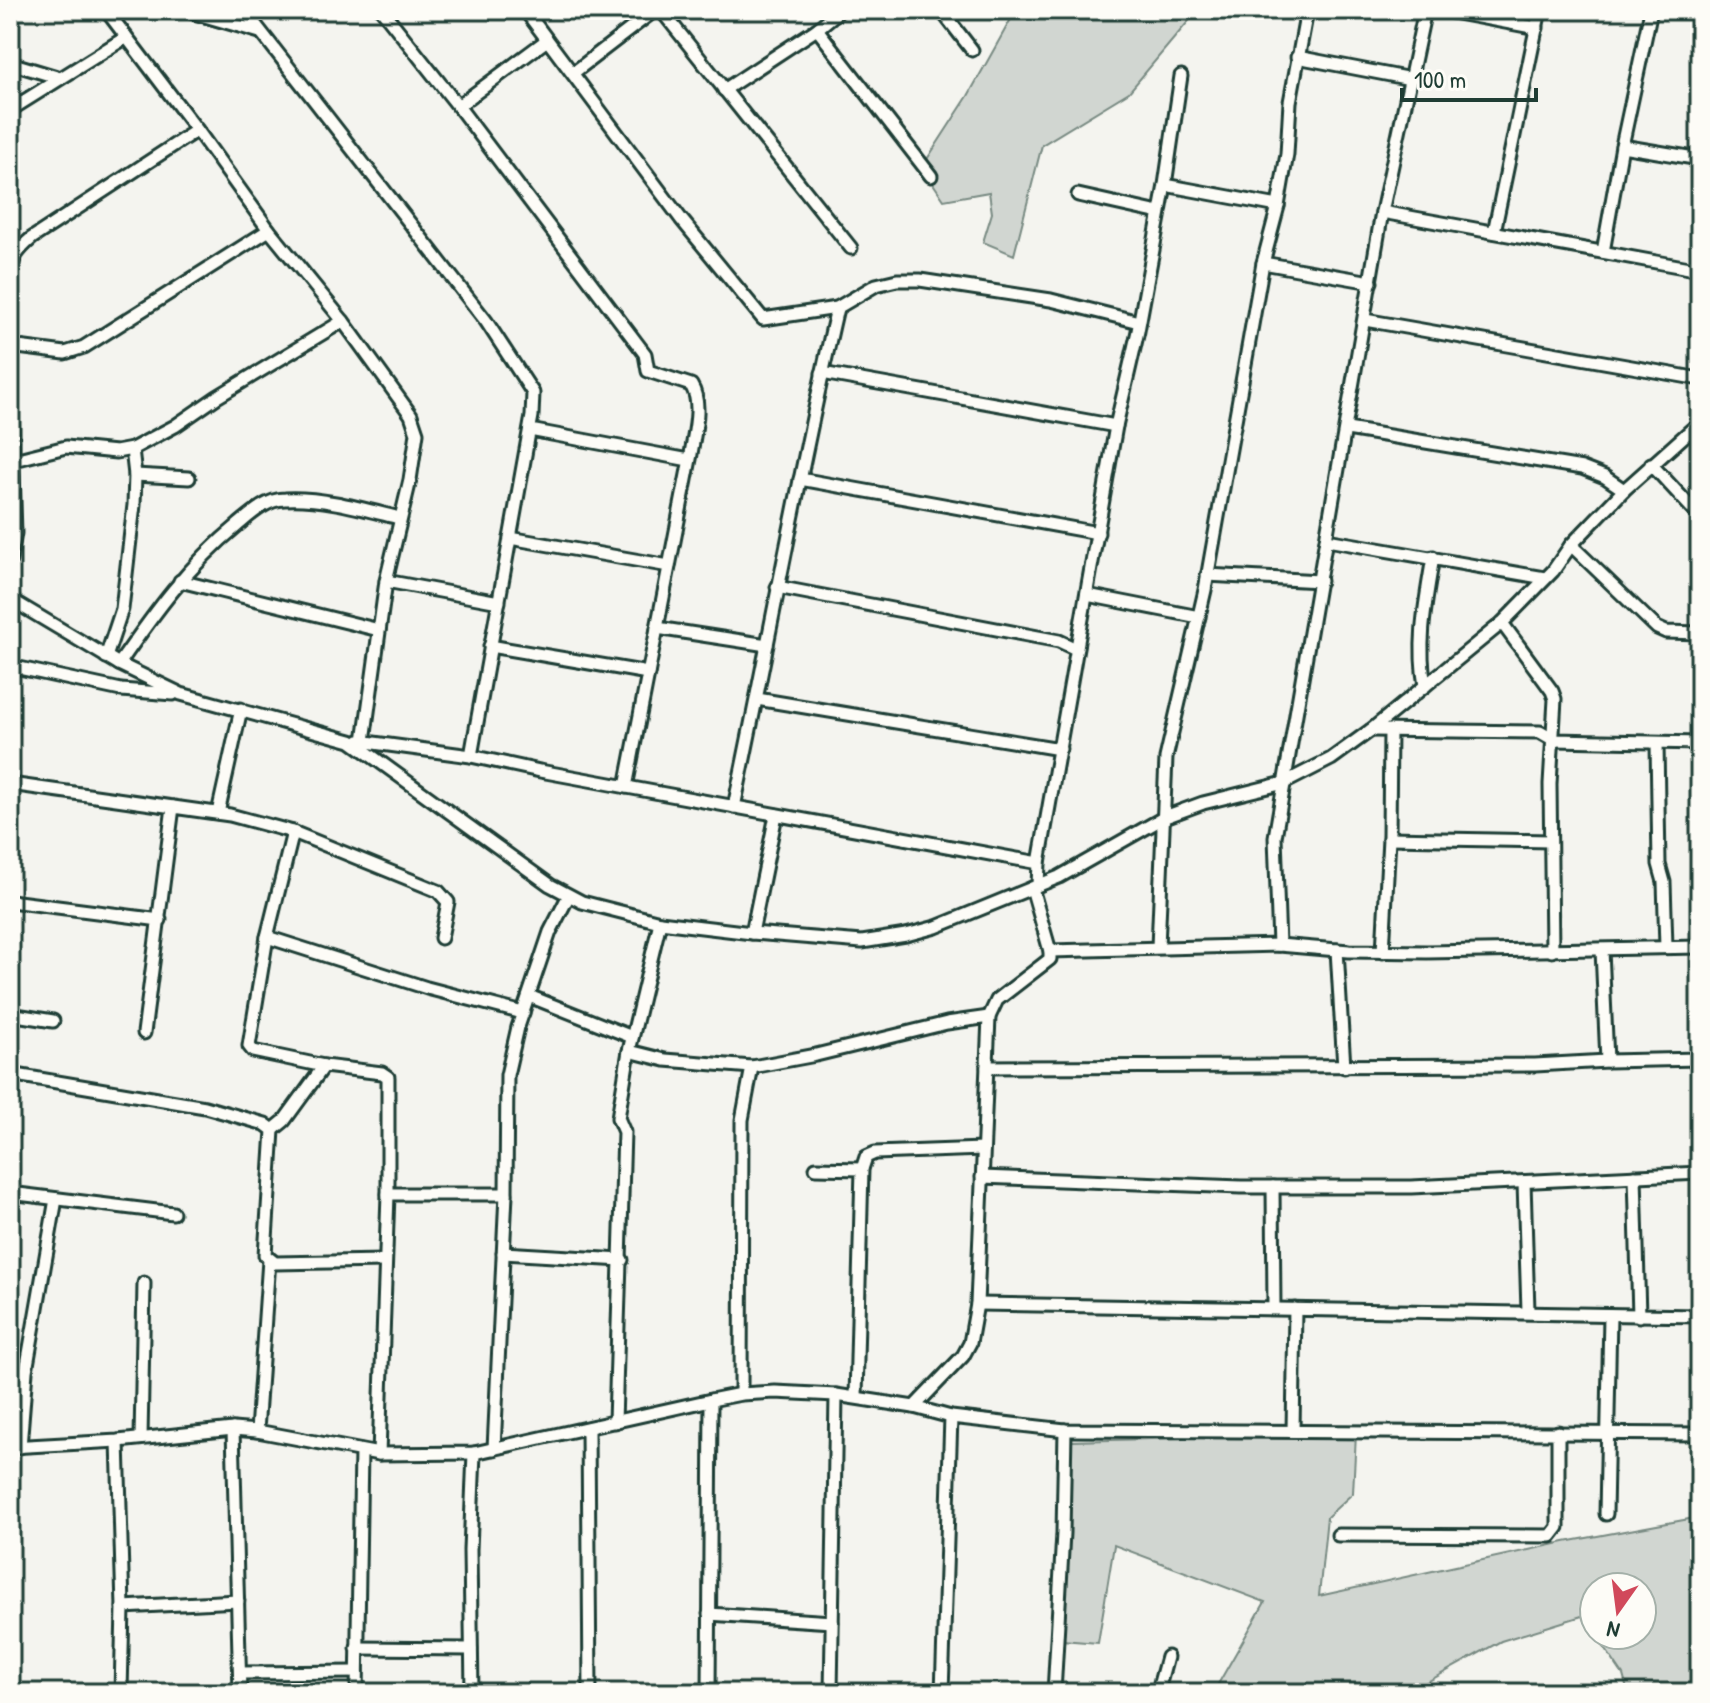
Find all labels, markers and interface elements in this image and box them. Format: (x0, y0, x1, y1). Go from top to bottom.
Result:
scale bar (1402, 52, 1536, 102)
text: 100 m (1414, 63, 1466, 95)
north arrow (1578, 1571, 1658, 1651)
text: N (1604, 1614, 1622, 1646)

